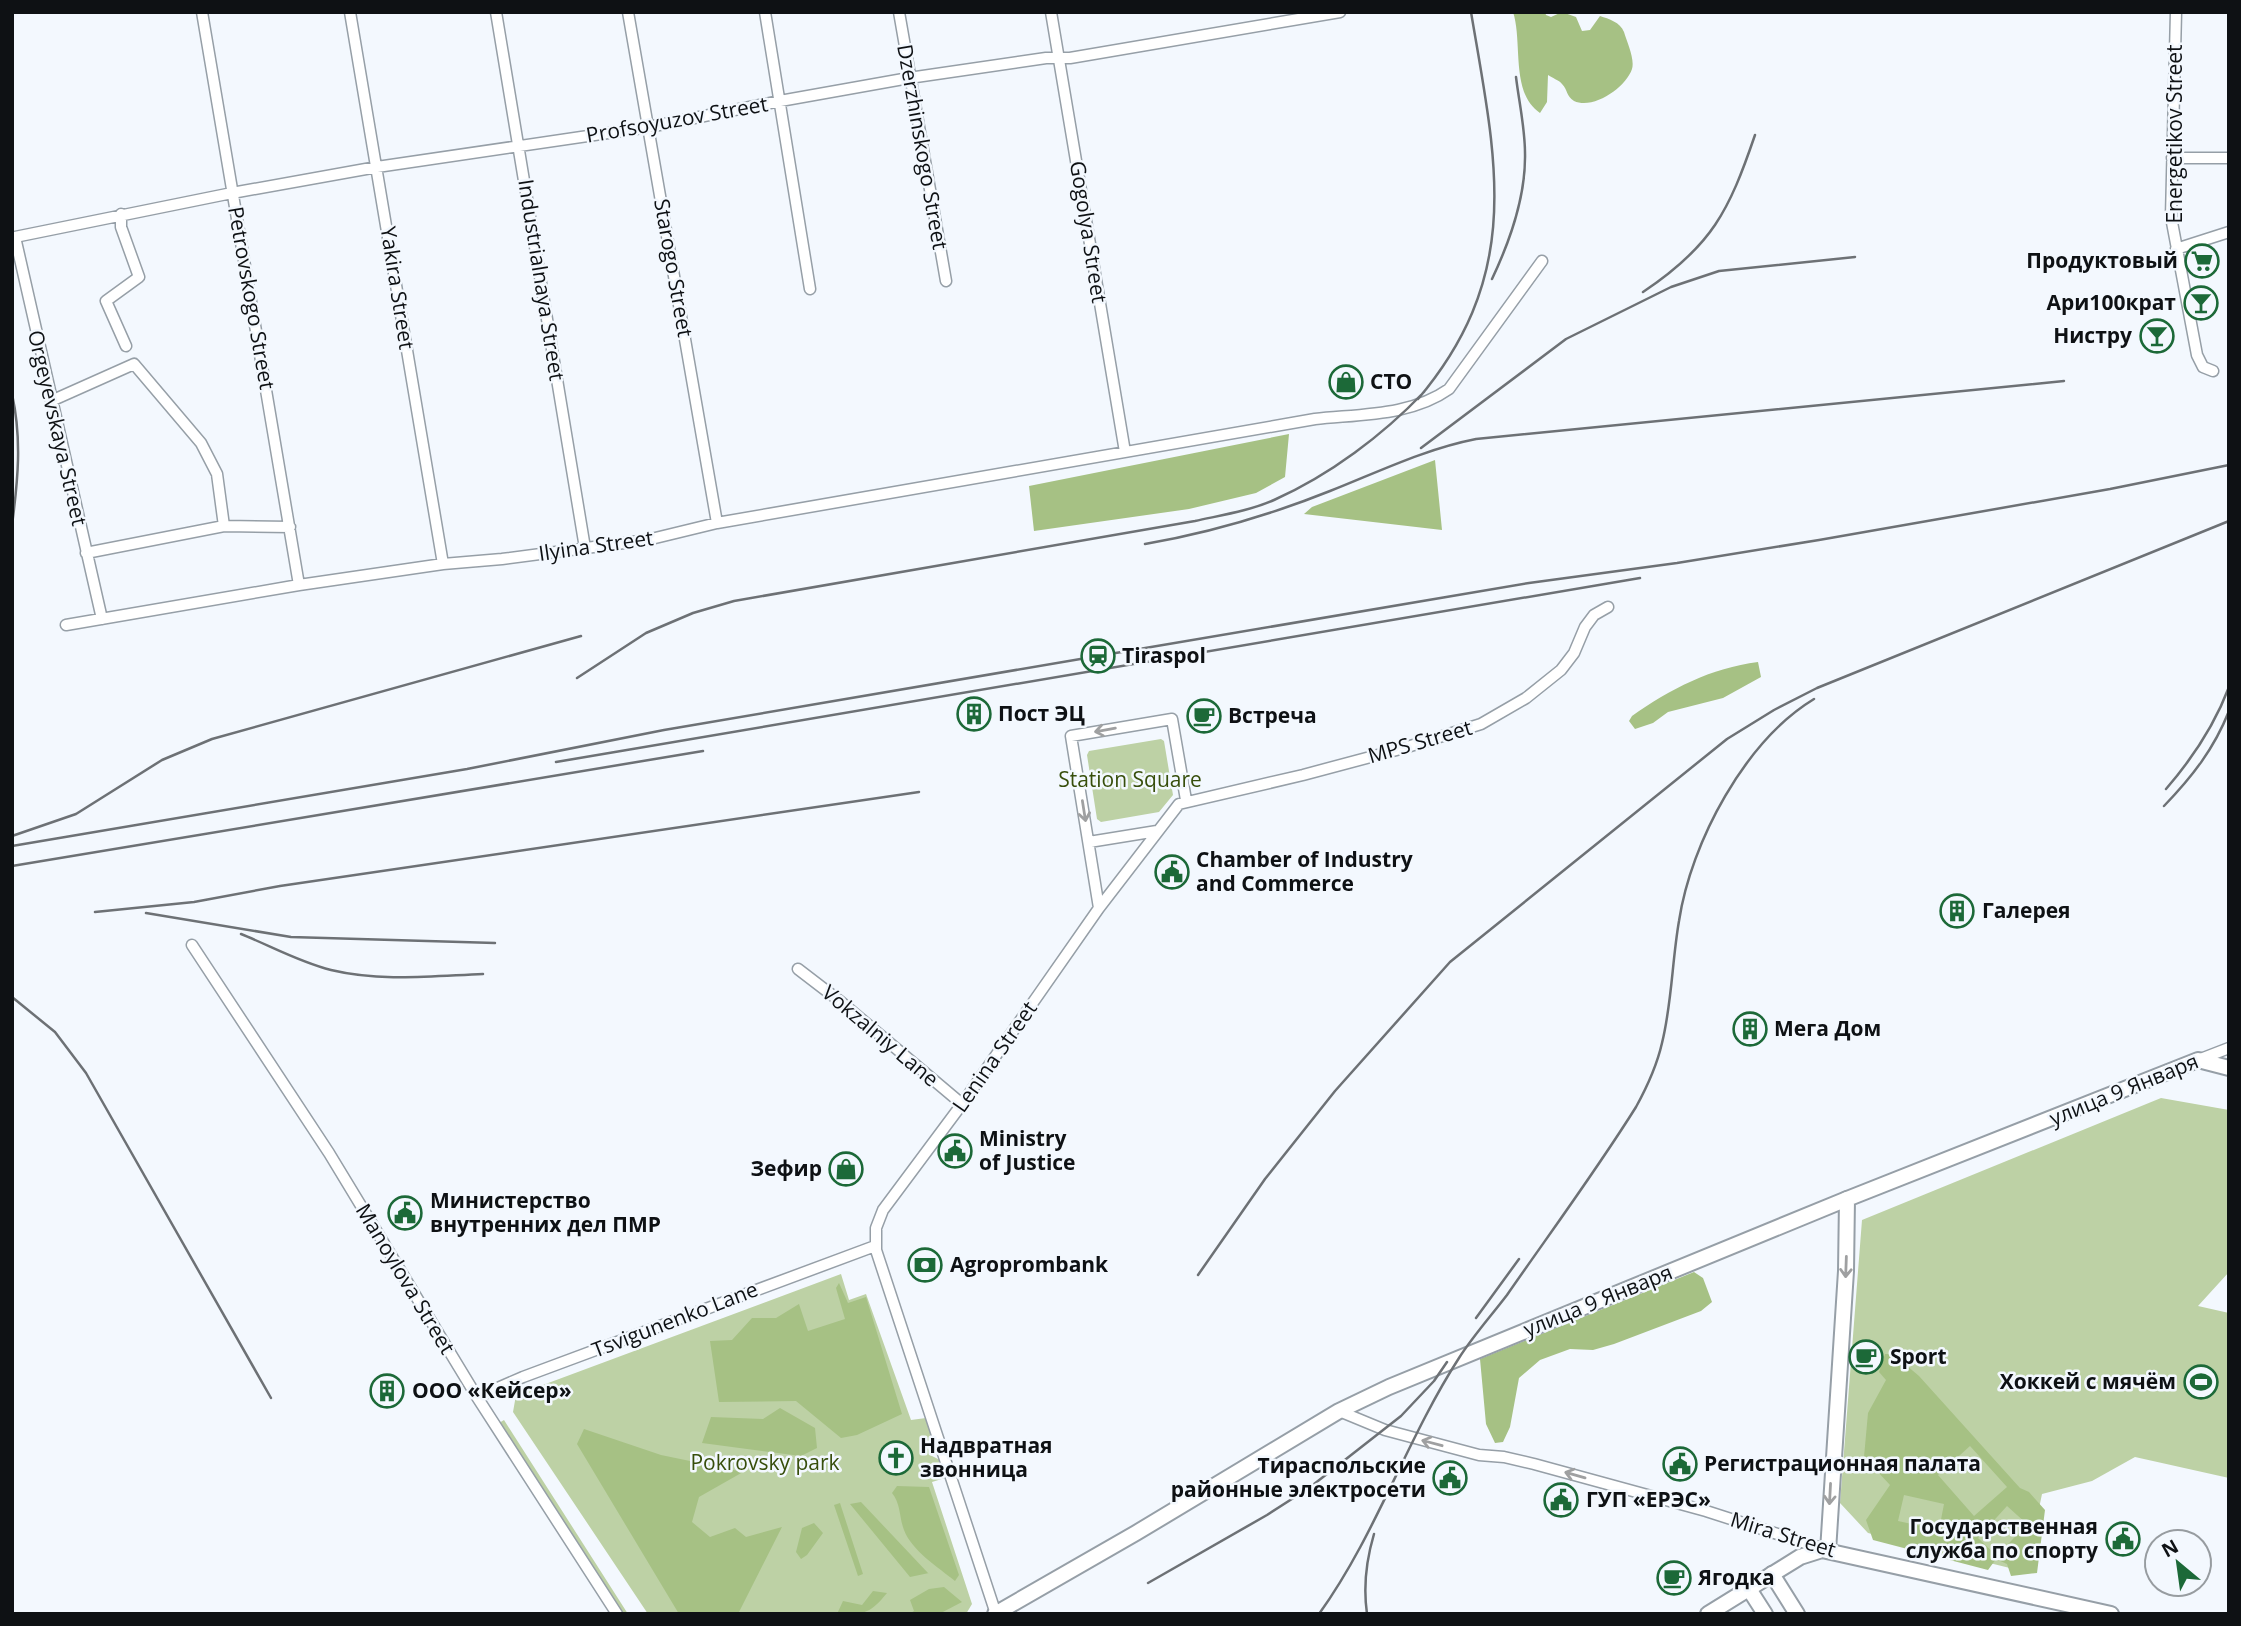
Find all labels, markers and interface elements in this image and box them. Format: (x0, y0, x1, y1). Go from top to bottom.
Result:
street label: Dzerzhinskogo Street (891, 42, 955, 252)
street label: Energetikov Street (2160, 44, 2188, 224)
street label: Profsoyuzov Street (584, 89, 770, 149)
street label: Gogolya Street (1064, 159, 1114, 305)
street label: Industrialnaya Street (512, 177, 572, 383)
street label: Starogo Street (648, 196, 700, 339)
street label: Petrovskogo Street (222, 204, 282, 392)
street label: Yakira Street (374, 224, 422, 351)
supermarket icon: Продуктовый (2183, 242, 2221, 280)
place label: Продуктовый (2026, 246, 2178, 274)
bar icon: Ари100крат (2182, 284, 2220, 322)
place label: Ари100крат (2046, 288, 2176, 316)
bar icon: Нистру (2138, 317, 2176, 355)
place label: Нистру (2053, 321, 2132, 349)
street label: Orgeyevskaya Street (22, 327, 94, 528)
shop icon: СТО (1327, 363, 1365, 401)
place label: СТО (1370, 367, 1412, 395)
street label: Ilyina Street (537, 523, 655, 567)
station icon: Tiraspol (1079, 637, 1117, 675)
place label: Tiraspol (1122, 641, 1206, 669)
building icon: Пост ЭЦ (955, 695, 993, 733)
cafe icon: Встреча (1185, 697, 1223, 735)
place label: Пост ЭЦ (998, 699, 1085, 727)
place label: Встреча (1228, 701, 1317, 729)
street label: MPS Street (1364, 713, 1475, 769)
one-way arrow (1094, 724, 1117, 737)
park label: Station Square (1058, 765, 1202, 793)
one-way arrow (1078, 799, 1091, 822)
place label: Chamber of Industry and Commerce (1196, 845, 1413, 897)
public building icon: Chamber of Industry and Commerce (1153, 853, 1191, 891)
building icon: Галерея (1938, 892, 1976, 930)
place label: Галерея (1982, 896, 2071, 924)
street label: Vokzalniy Lane (816, 978, 945, 1092)
street label: Lenina Street (946, 995, 1043, 1118)
building icon: Мега Дом (1731, 1010, 1769, 1048)
place label: Мега Дом (1774, 1014, 1881, 1042)
street label: улица 9 Января (2045, 1046, 2202, 1132)
place label: Ministry of Justice (979, 1124, 1076, 1176)
public building icon: Ministry of Justice (936, 1132, 974, 1170)
shop icon: Зефир (827, 1150, 865, 1188)
place label: Зефир (750, 1154, 822, 1182)
place label: Министерство внутренних дел ПМР (430, 1186, 661, 1238)
public building icon: Министерство внутренних дел ПМР (386, 1194, 424, 1232)
street label: Manoylova Street (350, 1198, 462, 1359)
bank icon: Agroprombank (906, 1246, 944, 1284)
place label: Agroprombank (950, 1250, 1109, 1278)
one-way arrow (1839, 1255, 1852, 1278)
street label: улица 9 Января (1519, 1257, 1676, 1343)
street label: Tsvigunenko Lane (588, 1275, 762, 1364)
cafe icon: Sport (1847, 1338, 1885, 1376)
place label: Sport (1890, 1342, 1947, 1370)
sports icon: Хоккей с мячём (2182, 1363, 2220, 1401)
place label: Хоккей с мячём (2000, 1367, 2176, 1395)
building icon: ООО «Кейсер» (368, 1372, 406, 1410)
place label: ООО «Кейсер» (412, 1376, 572, 1404)
place label: Надвратная звонница (920, 1431, 1053, 1483)
one-way arrow (1421, 1436, 1444, 1449)
church icon: Надвратная звонница (877, 1439, 915, 1477)
public building icon: Регистрационная палата (1661, 1445, 1699, 1483)
park label: Pokrovsky park (690, 1448, 840, 1476)
place label: Регистрационная палата (1704, 1449, 1981, 1477)
place label: Тираспольские районные электросети (1171, 1451, 1426, 1503)
public building icon: Тираспольские районные электросети (1431, 1459, 1469, 1497)
one-way arrow (1564, 1468, 1586, 1481)
public building icon: ГУП «ЕРЭС» (1542, 1481, 1580, 1519)
one-way arrow (1824, 1482, 1837, 1505)
place label: ГУП «ЕРЭС» (1586, 1485, 1711, 1513)
street label: Mira Street (1727, 1505, 1839, 1563)
place label: Государственная служба по спорту (1906, 1512, 2098, 1564)
public building icon: Государственная служба по спорту (2104, 1520, 2142, 1558)
north arrow (2143, 1528, 2213, 1598)
text: N (2157, 1533, 2183, 1563)
cafe icon: Ягодка (1655, 1559, 1693, 1597)
place label: Ягодка (1697, 1563, 1775, 1591)

